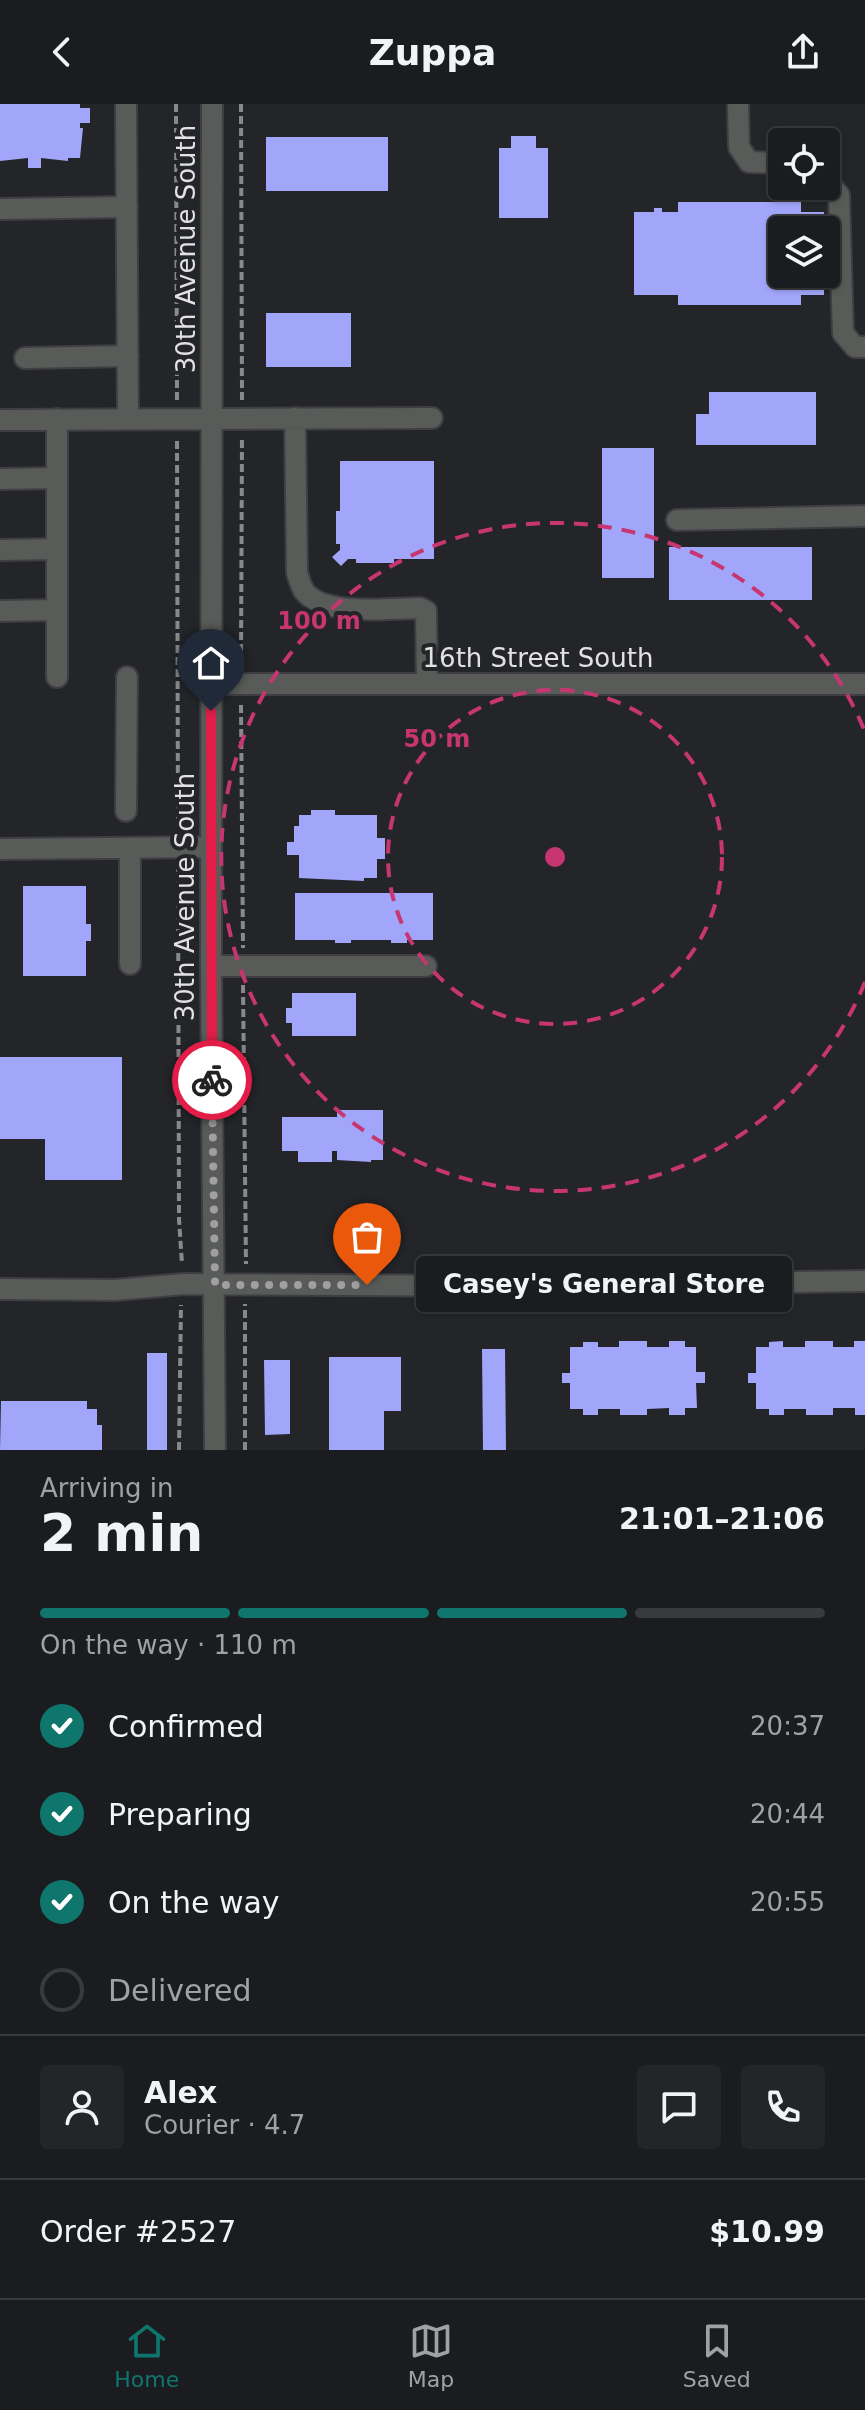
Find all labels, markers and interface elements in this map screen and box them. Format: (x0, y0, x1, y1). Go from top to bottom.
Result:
icon: back (40, 30, 84, 74)
icon: share (781, 30, 825, 74)
text: Zuppa (369, 32, 496, 73)
street label: 30th Avenue South (171, 125, 201, 373)
map controls (768, 128, 840, 288)
button: locate (768, 128, 840, 200)
button: layers (768, 216, 840, 288)
text: 100 m (277, 607, 361, 635)
pin (177, 629, 245, 711)
icon: home (189, 641, 233, 685)
street label: 16th Street South (423, 643, 653, 673)
text: 50 m (404, 725, 470, 753)
street label: 30th Avenue South (170, 773, 200, 1021)
centre of rings (541, 843, 569, 871)
courier (172, 1040, 252, 1120)
icon: bike (190, 1058, 234, 1102)
pin (333, 1203, 401, 1285)
icon: bag (345, 1215, 389, 1259)
callout: Casey's General Store (415, 1257, 791, 1313)
text: Casey's General Store (443, 1269, 765, 1299)
text: Arriving in (40, 1473, 174, 1503)
text: 21:01–21:06 (619, 1501, 825, 1536)
text: 2 min (40, 1503, 203, 1563)
text: On the way · 110 m (40, 1630, 297, 1660)
icon: check (40, 1704, 84, 1748)
text: Confirmed (108, 1709, 264, 1744)
text: 20:37 (750, 1711, 825, 1741)
icon: check (40, 1792, 84, 1836)
text: Preparing (108, 1797, 252, 1832)
text: 20:44 (750, 1799, 825, 1829)
icon: check (40, 1880, 84, 1924)
text: On the way (108, 1885, 280, 1920)
text: 20:55 (750, 1887, 825, 1917)
text: Delivered (108, 1973, 252, 2008)
button: person (40, 2065, 124, 2149)
button: chat (637, 2065, 721, 2149)
button: phone (741, 2065, 825, 2149)
text: Alex (144, 2075, 217, 2110)
text: Courier · 4.7 (144, 2110, 305, 2140)
text: Order #2527 (40, 2214, 236, 2249)
text: $10.99 (709, 2214, 825, 2249)
tab: Home (114, 2319, 179, 2392)
tab: Map (408, 2319, 454, 2392)
tab: Saved (683, 2319, 751, 2392)

